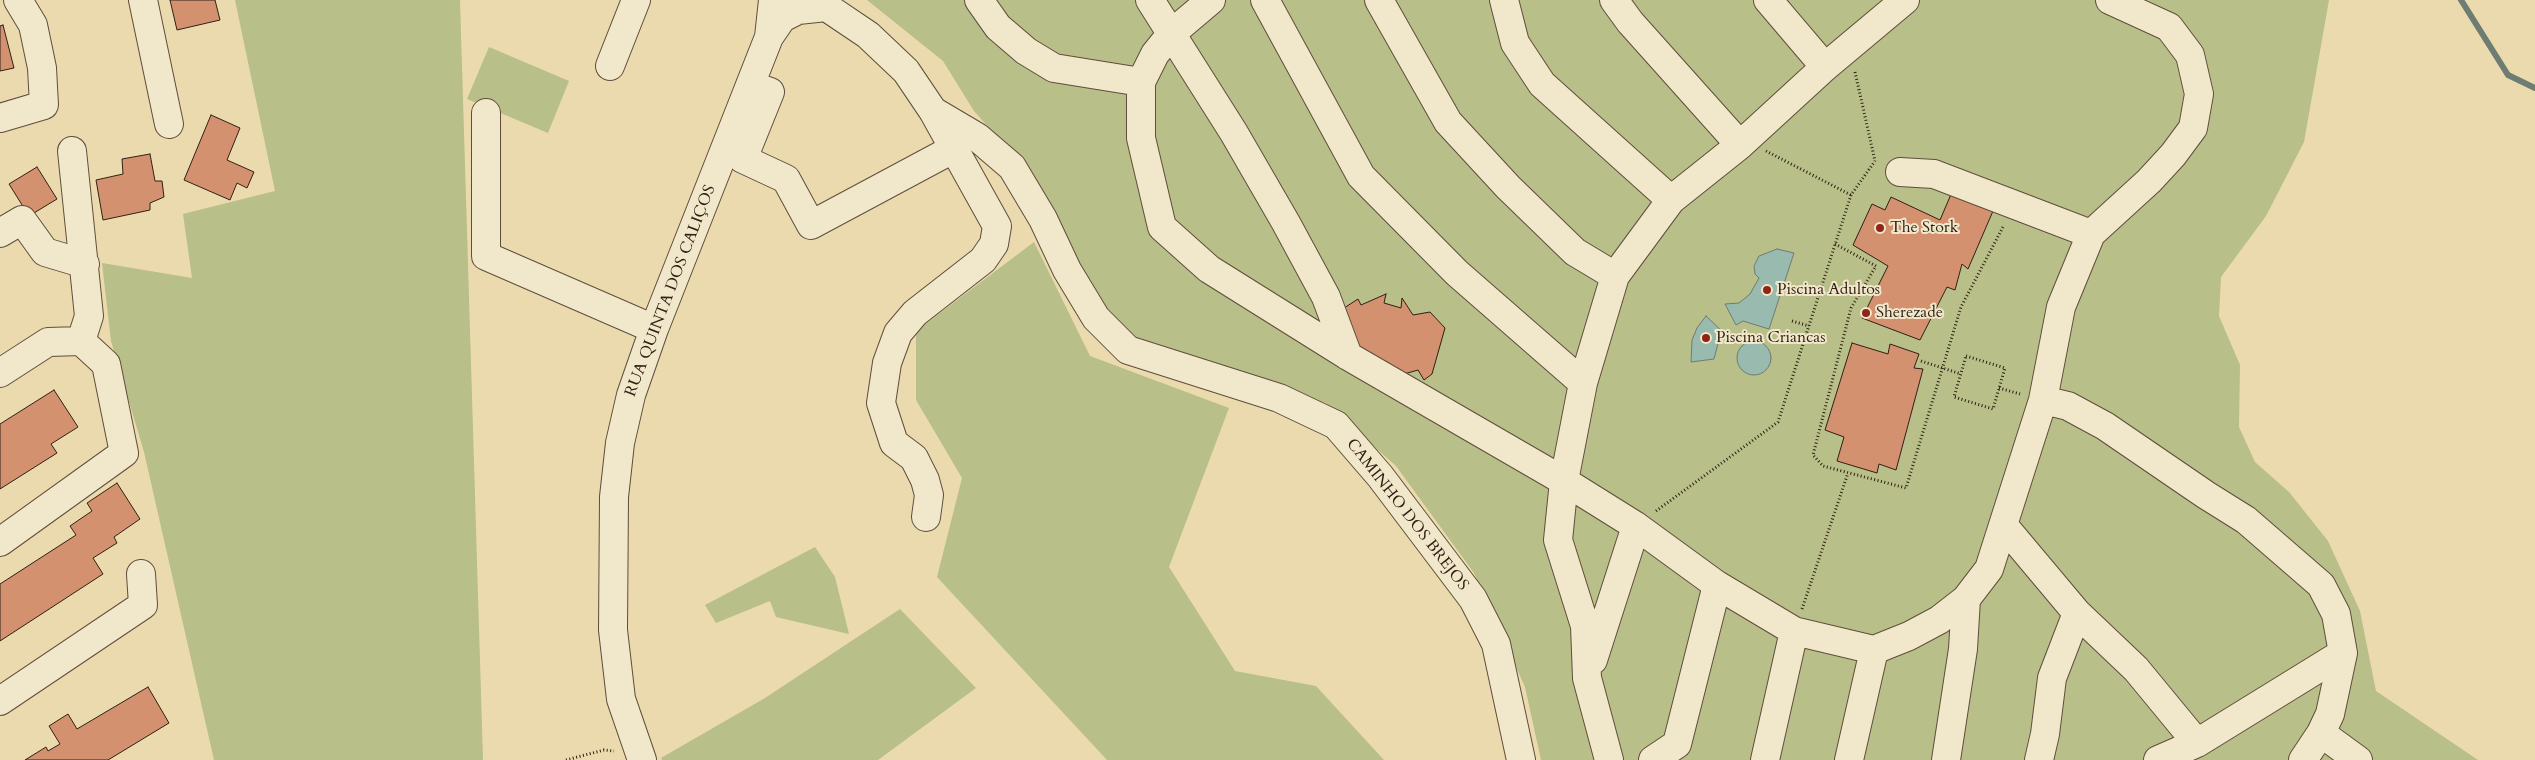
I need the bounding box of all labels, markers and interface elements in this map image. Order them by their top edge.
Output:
street label: RUA QUINTA DOS CALIÇOS [622,182,720,400]
place label: The Stork [1890,218,1958,238]
marker: The Stork [1874,222,1886,234]
place label: Piscina Adultos [1777,280,1880,300]
marker: Piscina Adultos [1761,284,1773,296]
place label: Sherezade [1876,303,1943,323]
marker: Sherezade [1860,307,1872,319]
place label: Piscina Criancas [1716,328,1826,348]
marker: Piscina Criancas [1700,332,1712,344]
street label: CAMINHO DOS BREJOS [1342,435,1472,595]

